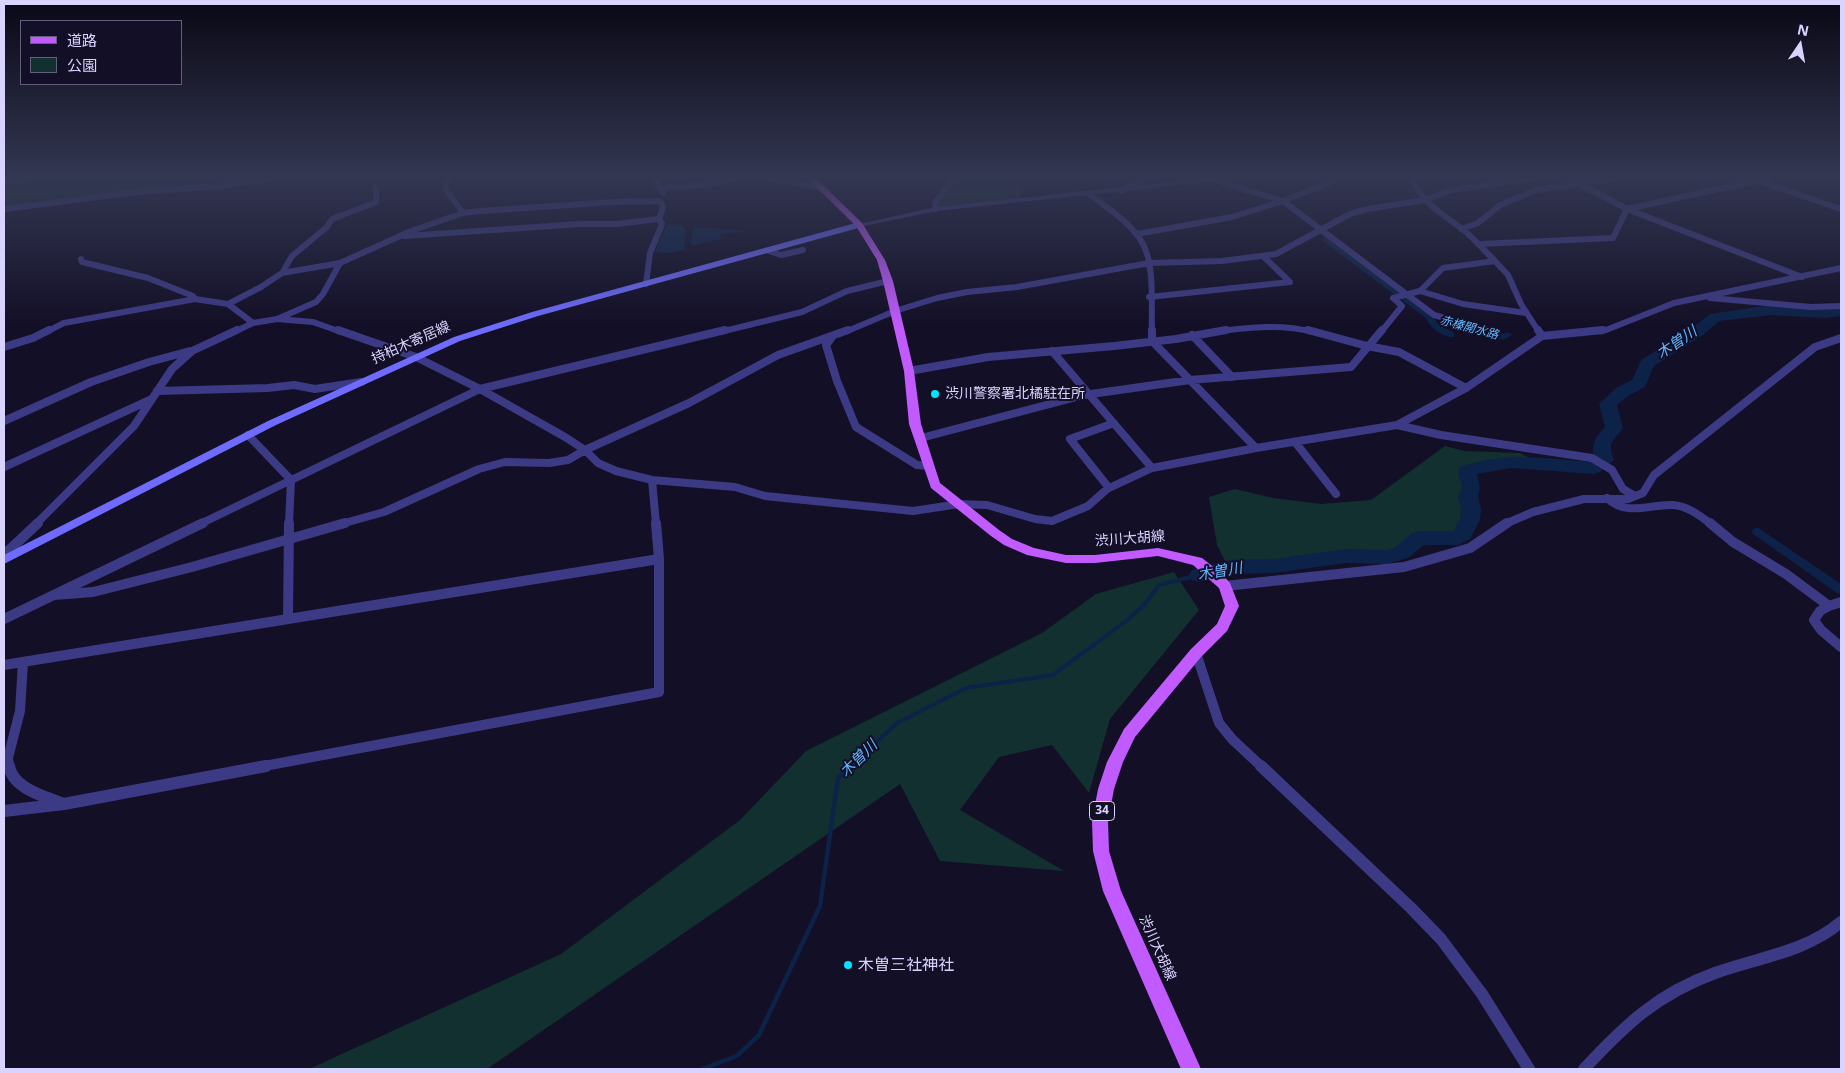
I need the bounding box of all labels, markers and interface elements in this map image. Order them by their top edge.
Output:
text: N [1796,19,1811,40]
legend [20,20,182,85]
north arrow [1775,20,1825,70]
text: 道路 [67,30,97,50]
text: 公園 [67,55,97,75]
water label: 赤榛開水路 [1438,313,1500,343]
street label: 持柏木寄居線 [369,318,453,368]
water label: 木曽川 [1653,323,1701,363]
place label: 渋川警察署北橘駐在所 [945,386,1085,402]
marker: 渋川警察署北橘駐在所 [929,388,941,400]
street label: 渋川大胡線 [1094,528,1166,550]
water label: 木曽川 [1196,559,1244,585]
water label: 木曽川 [837,737,881,781]
road number: 34 [1090,801,1114,820]
street label: 渋川大胡線 [1135,913,1179,983]
place label: 木曽三社神社 [858,955,954,975]
marker: 木曽三社神社 [842,959,854,971]

